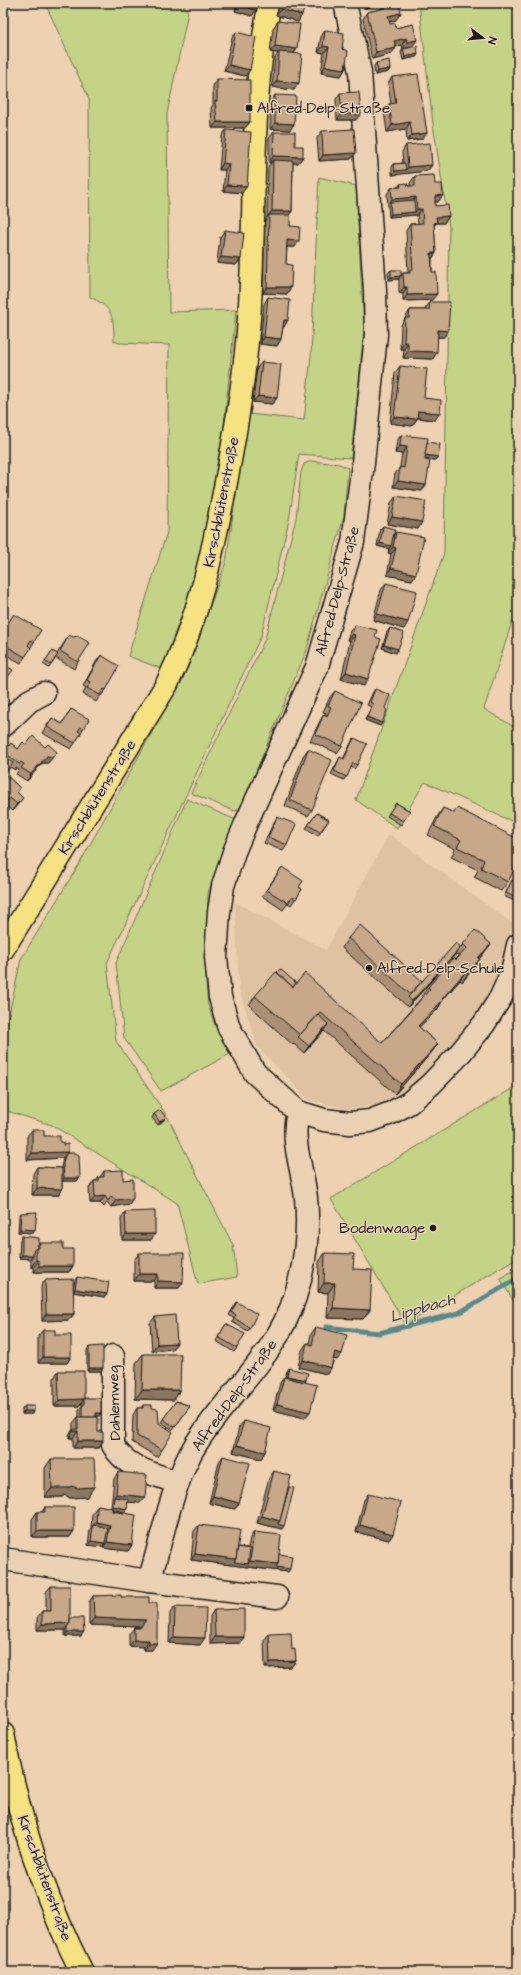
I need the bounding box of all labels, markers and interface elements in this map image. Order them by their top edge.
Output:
north arrow [463,18,503,58]
text: N [484,35,500,46]
place label: Alfred-Delp-Straße [257,98,390,119]
marker: Alfred-Delp-Straße [244,103,254,113]
street label: Kirschblütenstraße [199,435,244,569]
street label: Alfred-Delp-Straße [310,524,365,658]
street label: Kirschblütenstraße [53,736,141,859]
place label: Alfred-Delp-Schule [377,958,504,979]
marker: Alfred-Delp-Schule [364,963,374,973]
place label: Bodenwaage [339,1218,425,1240]
marker: Bodenwaage [428,1223,438,1233]
water label: Lippbach [387,1288,458,1328]
street label: Alfred-Delp-Straße [187,1335,282,1455]
street label: Dahlemweg [103,1365,127,1441]
street label: Kirschblütenstraße [12,1812,77,1944]

